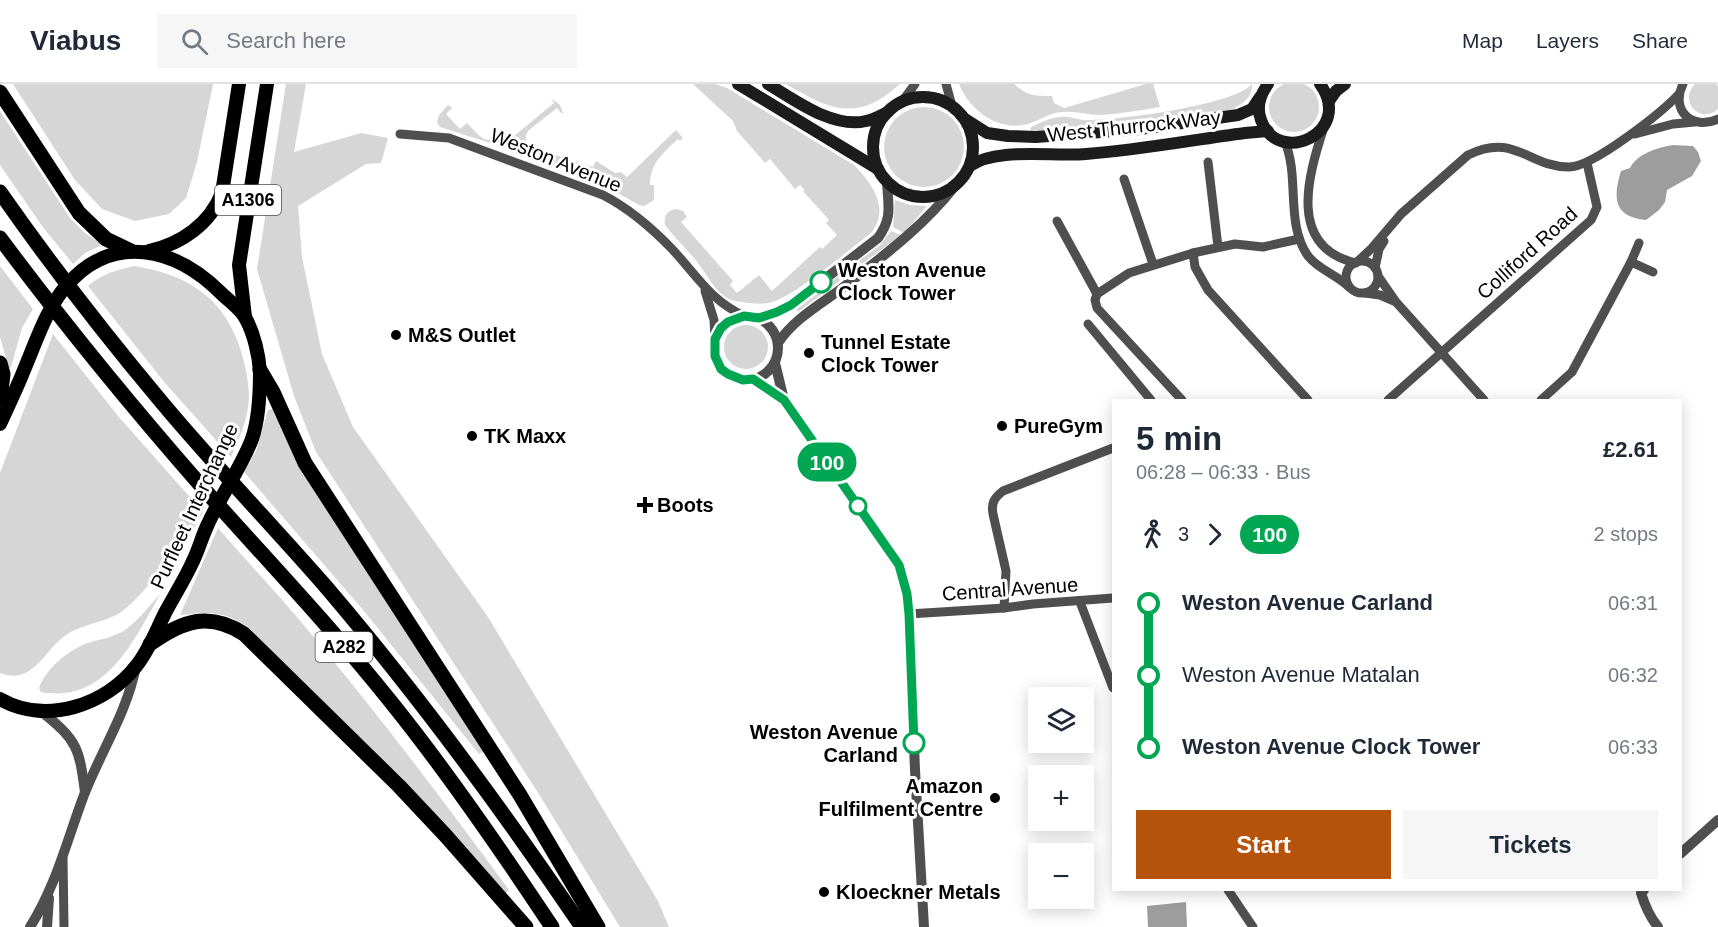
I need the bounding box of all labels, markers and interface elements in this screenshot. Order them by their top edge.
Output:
search box [157,14,577,68]
text: Viabus [30,25,121,56]
icon: search [178,25,211,58]
text: Search here [226,28,346,53]
text: Map [1462,29,1503,52]
text: Layers [1536,29,1599,52]
text: Share [1632,29,1688,52]
street label: West Thurrock Way [1046,106,1222,146]
street label: Weston Avenue [487,124,625,196]
road number: A1306 [215,185,281,215]
street label: Colliford Road [1473,202,1581,304]
place label: Weston Avenue Clock Tower [838,259,986,304]
marker: Weston Avenue Clock Tower [810,271,832,293]
place label: M&S Outlet [408,324,516,346]
marker: M&S Outlet [389,328,403,342]
place label: Tunnel Estate Clock Tower [821,331,951,376]
marker: Tunnel Estate Clock Tower [802,346,816,360]
place label: PureGym [1014,415,1103,437]
marker: PureGym [995,419,1009,433]
street label: Purfleet Interchange [146,420,242,592]
text: 5 min [1136,420,1222,457]
place label: TK Maxx [484,425,566,447]
marker: TK Maxx [465,429,479,443]
text: £2.61 [1603,437,1658,462]
line badge: 100 [792,442,862,482]
text: 100 [809,451,845,474]
text: 06:28 – 06:33 · Bus [1136,461,1311,483]
place label: Boots [657,494,714,516]
unlabelled marker [849,497,867,515]
marker: Boots [638,498,652,512]
icon: walk [1136,518,1169,551]
icon: forward [1198,518,1231,551]
text: 3 [1178,523,1189,545]
text: 100 [1252,523,1287,546]
text: 2 stops [1594,523,1658,545]
street label: Central Avenue [941,573,1079,605]
text: Weston Avenue Carland [1182,590,1433,615]
text: 06:31 [1608,592,1658,614]
road number: A282 [316,632,372,662]
text: Weston Avenue Matalan [1182,662,1420,687]
text: 06:32 [1608,664,1658,686]
map controls [1028,687,1094,909]
button: layers [1028,687,1094,753]
place label: Weston Avenue Carland [750,721,898,766]
marker: Weston Avenue Carland [903,732,925,754]
text: Weston Avenue Clock Tower [1182,734,1480,759]
text: 06:33 [1608,736,1658,758]
button: + [1028,765,1094,831]
place label: Amazon Fulfilment Centre [819,775,983,820]
marker: Amazon Fulfilment Centre [988,791,1002,805]
button: Start [1136,810,1391,879]
button: Tickets [1403,810,1658,879]
button: − [1028,843,1094,909]
place label: Kloeckner Metals [836,881,1001,903]
marker: Kloeckner Metals [817,885,831,899]

